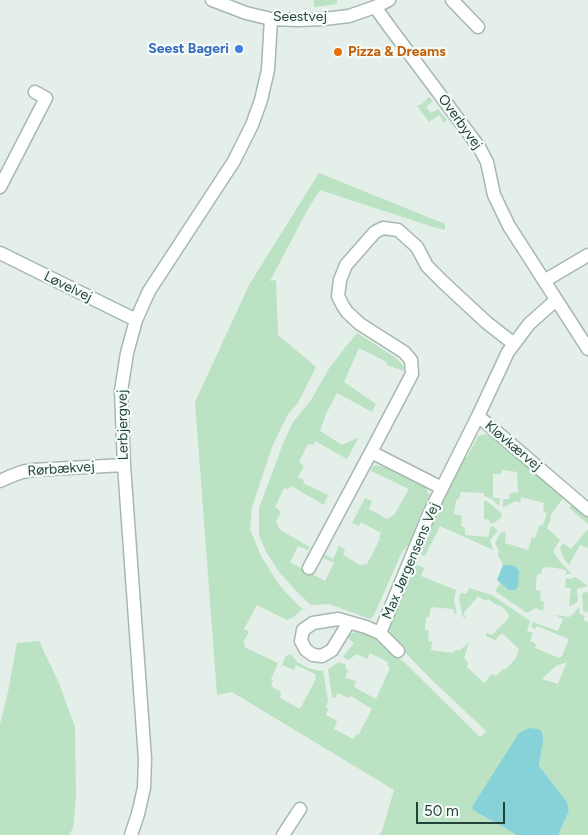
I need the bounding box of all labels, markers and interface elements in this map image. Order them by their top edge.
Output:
street label: Seestvej [273,9,327,25]
place label: Seest Bageri [148,41,229,57]
marker: Seest Bageri [233,43,245,55]
place label: Pizza & Dreams [348,44,446,60]
marker: Pizza & Dreams [332,46,344,58]
street label: Overbyvej [434,91,486,153]
street label: Løvelvej [41,268,95,306]
street label: Lerbjergvej [114,389,132,461]
street label: Kløvkærvej [481,417,545,475]
street label: Rørbækvej [27,458,95,480]
street label: Max Jørgensens Vej [379,500,443,622]
scale bar [418,792,507,824]
text: 50 m [424,802,459,820]

